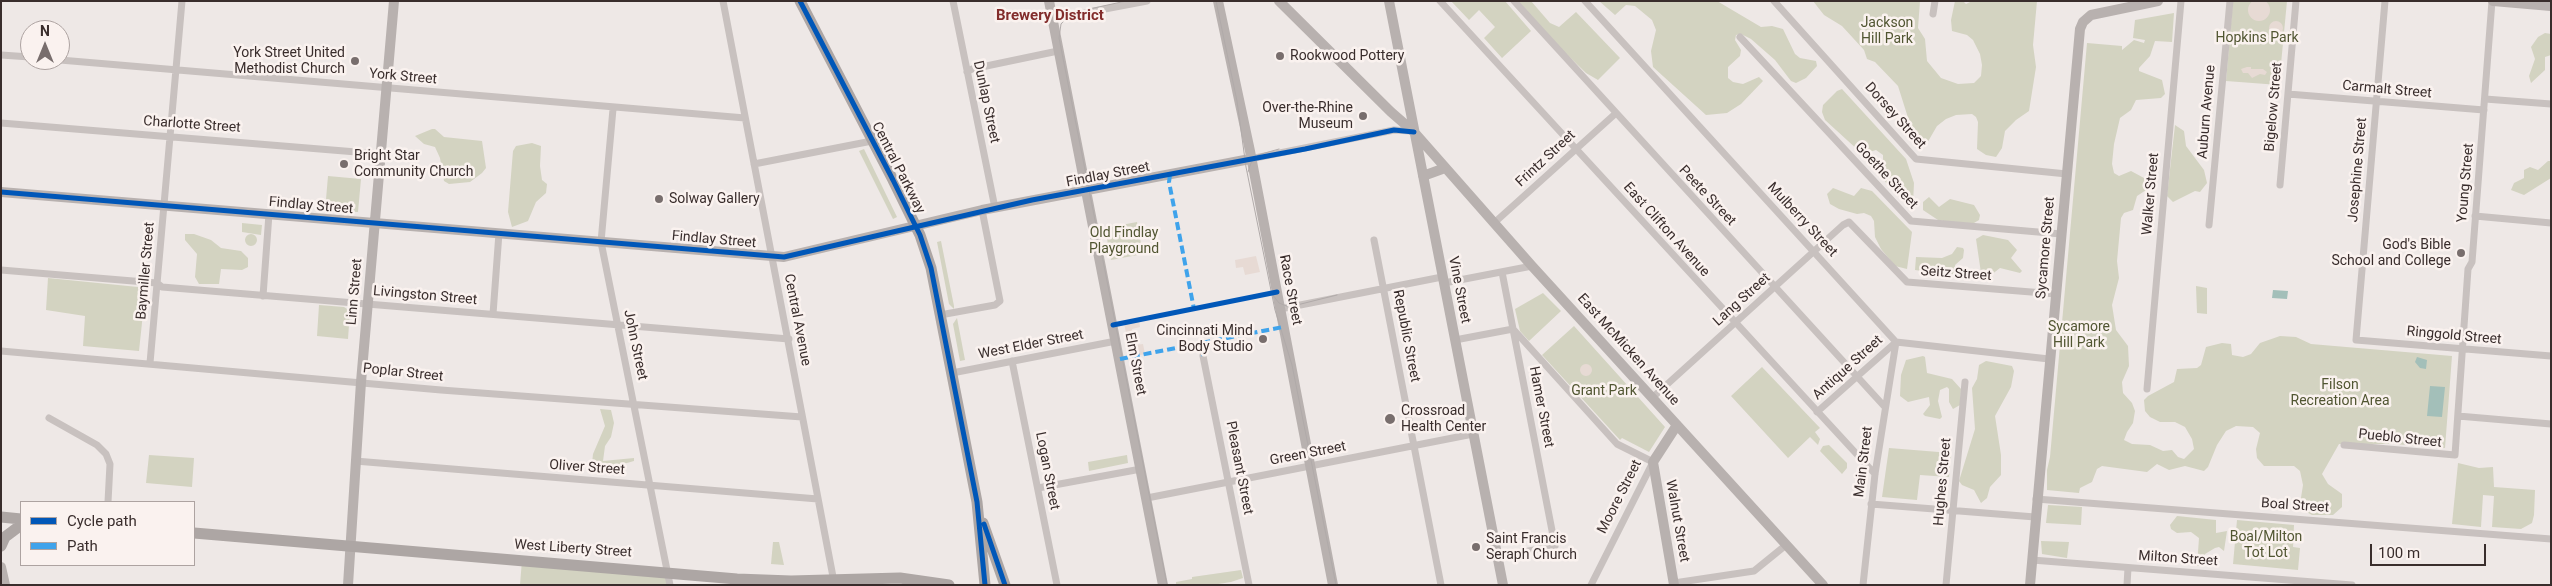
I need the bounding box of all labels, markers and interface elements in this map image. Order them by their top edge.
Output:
district label: Brewery District [996,7,1104,25]
park label: Jackson Hill Park [1861,15,1913,48]
north arrow [20,20,70,70]
text: N [40,23,50,39]
park label: Hopkins Park [2216,30,2298,46]
place label: York Street United Methodist Church [233,45,345,78]
place label: Rookwood Pottery [1290,48,1404,64]
marker: Rookwood Pottery [1274,50,1286,62]
marker: York Street United Methodist Church [349,55,361,67]
street label: Dunlap Street [969,59,1003,145]
street label: Bigelow Street [2262,62,2286,152]
street label: Auburn Avenue [2195,64,2219,160]
street label: York Street [368,66,438,88]
street label: Carmalt Street [2342,78,2432,102]
street label: Dorsey Street [1861,79,1929,153]
place label: Over-the-Rhine Museum [1262,100,1353,132]
marker: Over-the-Rhine Museum [1357,110,1369,122]
street label: Charlotte Street [143,113,241,137]
street label: Josephine Street [2345,117,2371,223]
street label: Central Parkway [868,119,928,217]
street label: Frintz Street [1513,127,1579,191]
street label: Goethe Street [1851,139,1921,213]
street label: Young Street [2454,143,2478,223]
place label: Bright Star Community Church [354,148,473,180]
street label: Walker Street [2139,152,2163,236]
marker: Bright Star Community Church [338,158,350,170]
street label: Findlay Street [1065,159,1151,191]
street label: Peete Street [1675,162,1739,230]
street label: East Clifton Avenue [1619,179,1713,281]
street label: Mulberry Street [1763,179,1841,261]
place label: Solway Gallery [669,191,760,207]
marker: Solway Gallery [653,193,665,205]
street label: Findlay Street [268,194,354,218]
street label: Sycamore Street [2033,196,2059,300]
street label: Baymiller Street [133,221,159,321]
park label: Old Findlay Playground [1089,225,1159,258]
street label: Findlay Street [671,228,757,252]
place label: God's Bible School and College [2331,237,2451,270]
marker: God's Bible School and College [2455,247,2467,259]
street label: Race Street [1275,253,1305,327]
street label: Vine Street [1444,255,1474,325]
street label: Linn Street [344,258,366,326]
street label: Seitz Street [1920,263,1992,285]
street label: Lang Street [1710,270,1774,330]
street label: Central Avenue [780,272,814,368]
street label: Livingston Street [372,283,478,309]
street label: Republic Street [1389,288,1423,384]
street label: East McMicken Avenue [1573,291,1683,409]
street label: John Street [619,308,651,382]
park label: Sycamore Hill Park [2048,319,2110,352]
place label: Cincinnati Mind Body Studio [1156,323,1253,356]
street label: Ringgold Street [2406,323,2502,349]
street label: West Elder Street [977,327,1085,363]
street label: Elm Street [1121,331,1149,397]
street label: Antique Street [1810,332,1886,404]
marker: Cincinnati Mind Body Studio [1257,333,1269,345]
street label: Poplar Street [362,360,444,386]
street label: Hamer Street [1525,365,1557,449]
park label: Filson Recreation Area [2291,377,2389,410]
park label: Grant Park [1571,383,1637,399]
place label: Crossroad Health Center [1401,403,1486,436]
marker: Crossroad Health Center [1383,412,1397,426]
street label: Pleasant Street [1222,420,1256,516]
street label: Main Street [1851,426,1877,498]
street label: Pueblo Street [2358,426,2442,452]
street label: Logan Street [1031,431,1063,511]
street label: Hughes Street [1931,437,1955,527]
street label: Green Street [1269,438,1347,470]
street label: Oliver Street [549,457,625,479]
street label: Moore Street [1594,457,1646,537]
street label: Walnut Street [1661,478,1693,564]
street label: Boal Street [2260,495,2330,517]
legend [20,501,195,566]
text: Cycle path [67,512,137,530]
park label: Boal/Milton Tot Lot [2230,529,2302,562]
place label: Saint Francis Seraph Church [1486,531,1577,564]
scale bar [2372,534,2488,566]
text: Path [67,537,98,555]
street label: West Liberty Street [514,537,632,561]
marker: Saint Francis Seraph Church [1470,541,1482,553]
text: 100 m [2378,544,2420,562]
street label: Milton Street [2138,548,2218,570]

